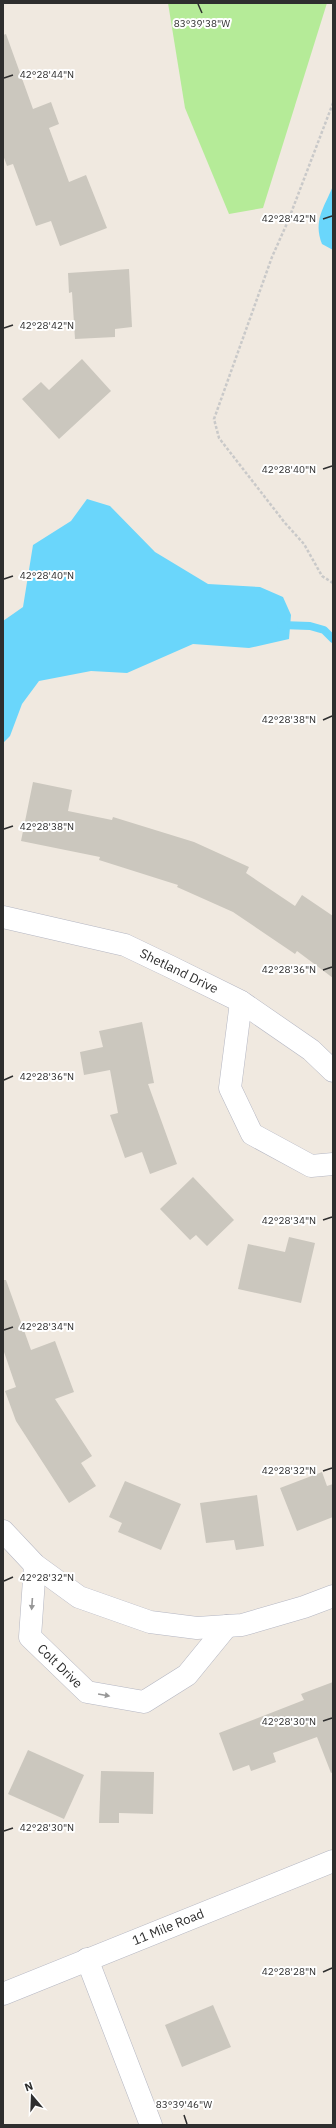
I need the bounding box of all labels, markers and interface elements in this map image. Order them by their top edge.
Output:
text: 83°39'38"W [174,17,230,30]
text: 42°28'44"N [20,68,74,81]
text: 42°28'42"N [262,212,316,225]
text: 42°28'42"N [20,319,74,332]
text: 42°28'40"N [262,463,316,476]
text: 42°28'40"N [20,569,74,582]
text: 42°28'38"N [262,713,316,726]
text: 42°28'38"N [20,820,74,833]
street label: Shetland Drive [137,945,221,997]
text: 42°28'36"N [262,963,316,976]
text: 42°28'36"N [20,1070,74,1083]
text: 42°28'34"N [262,1214,316,1227]
text: 42°28'34"N [20,1320,74,1333]
text: 42°28'32"N [262,1464,316,1477]
text: 42°28'32"N [20,1571,74,1584]
one-way arrow [29,1598,36,1610]
street label: Colt Drive [34,1640,86,1692]
one-way arrow [98,1693,110,1699]
text: 42°28'30"N [262,1715,316,1728]
text: 42°28'30"N [20,1821,74,1834]
street label: 11 Mile Road [130,1905,206,1949]
text: 42°28'28"N [262,1965,316,1978]
north arrow [12,2076,52,2116]
text: N [23,2079,35,2094]
text: 83°39'46"W [156,2098,212,2111]

